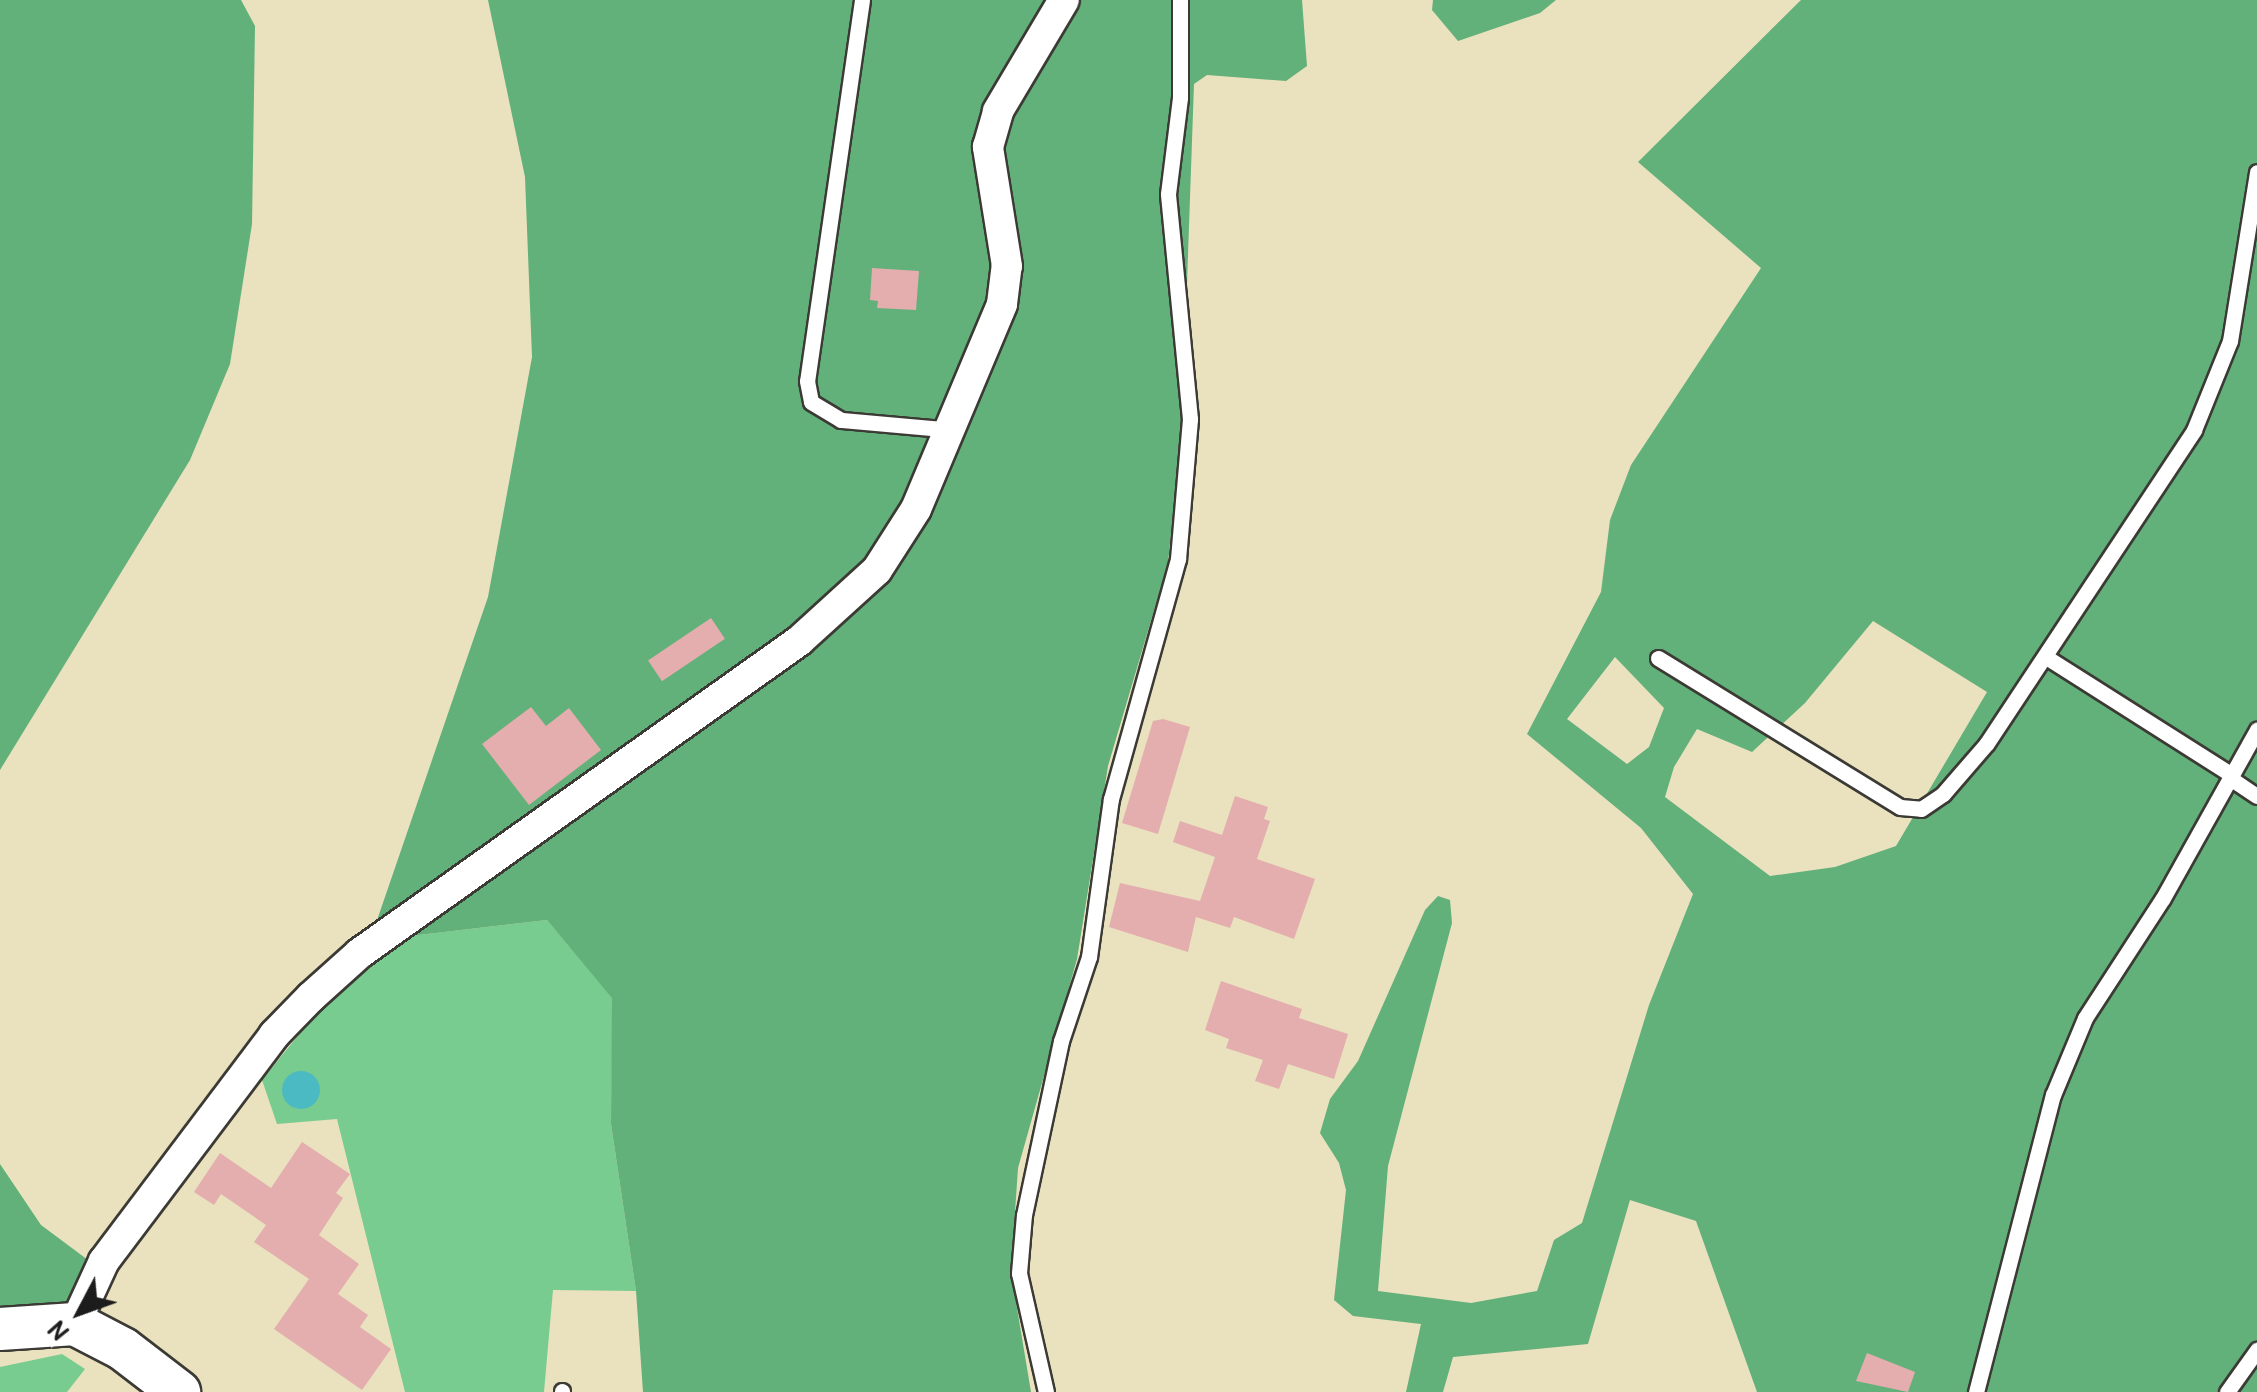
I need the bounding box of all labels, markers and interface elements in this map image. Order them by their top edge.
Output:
north arrow [30,1262,130,1362]
text: N [38,1314,77,1350]

